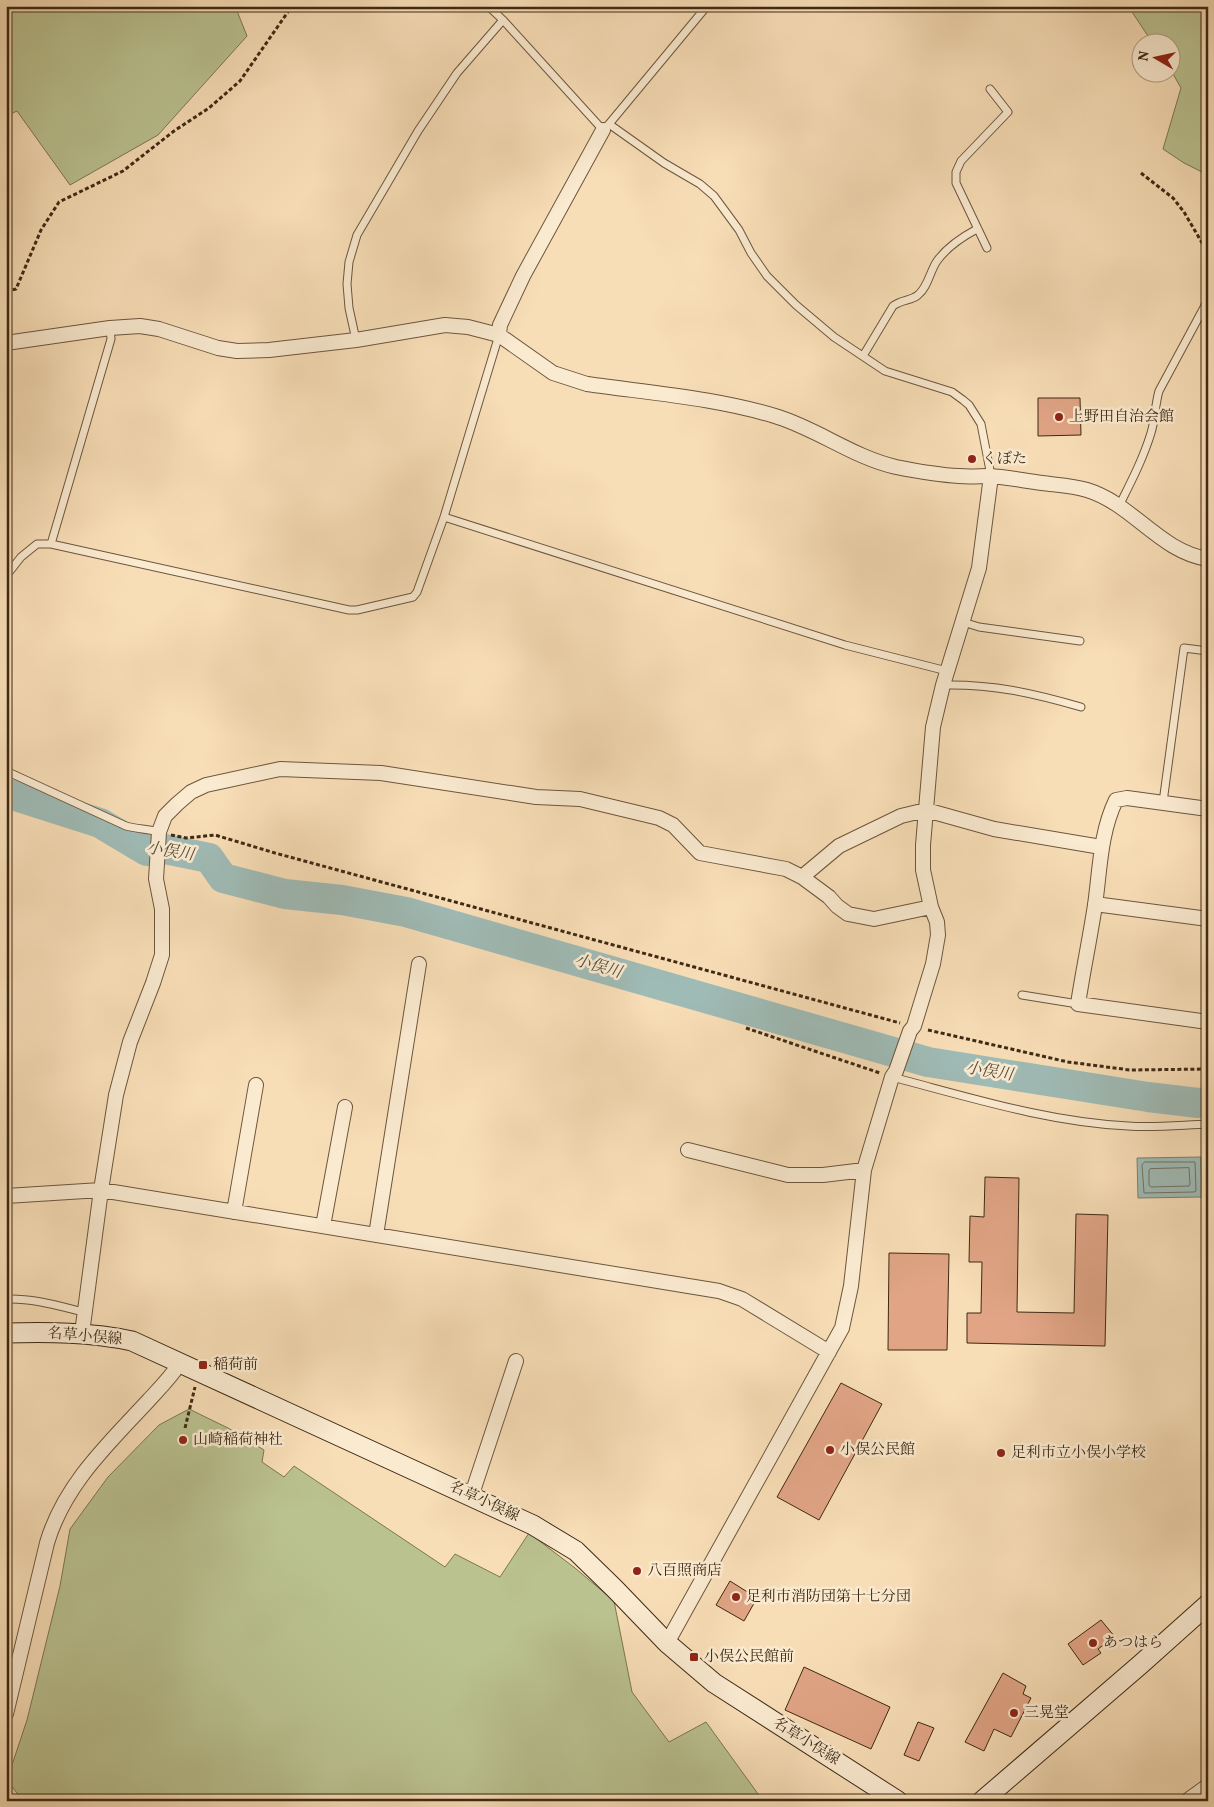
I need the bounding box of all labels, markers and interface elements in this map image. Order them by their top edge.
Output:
north arrow [1132,32,1182,82]
text: N [1134,50,1155,63]
place label: 上野田自治会館 [1069,407,1174,428]
marker: 上野田自治会館 [1053,411,1065,423]
place label: くぼた [982,449,1027,470]
marker: くぼた [966,453,978,465]
water label: 小俣川 [145,837,197,867]
water label: 小俣川 [572,950,626,985]
water label: 小俣川 [964,1057,1016,1087]
street label: 名草小俣線 [47,1323,123,1351]
place label: 稲荷前 [213,1355,258,1376]
marker: 稲荷前 [197,1359,209,1371]
place label: 山崎稲荷神社 [193,1430,283,1451]
marker: 山崎稲荷神社 [177,1434,189,1446]
place label: 小俣公民館 [840,1440,915,1461]
place label: 足利市立小俣小学校 [1011,1443,1146,1464]
marker: 小俣公民館 [824,1444,836,1456]
marker: 足利市立小俣小学校 [995,1447,1007,1459]
street label: 名草小俣線 [446,1477,522,1527]
place label: 八百照商店 [647,1561,722,1582]
marker: 八百照商店 [631,1565,643,1577]
place label: 足利市消防団第十七分団 [746,1587,911,1608]
marker: 足利市消防団第十七分団 [730,1591,742,1603]
place label: あつはら [1103,1633,1163,1654]
marker: あつはら [1087,1637,1099,1649]
place label: 小俣公民館前 [704,1647,794,1668]
marker: 小俣公民館前 [688,1651,700,1663]
place label: 三晃堂 [1024,1703,1069,1724]
marker: 三晃堂 [1008,1707,1020,1719]
street label: 名草小俣線 [769,1713,843,1771]

